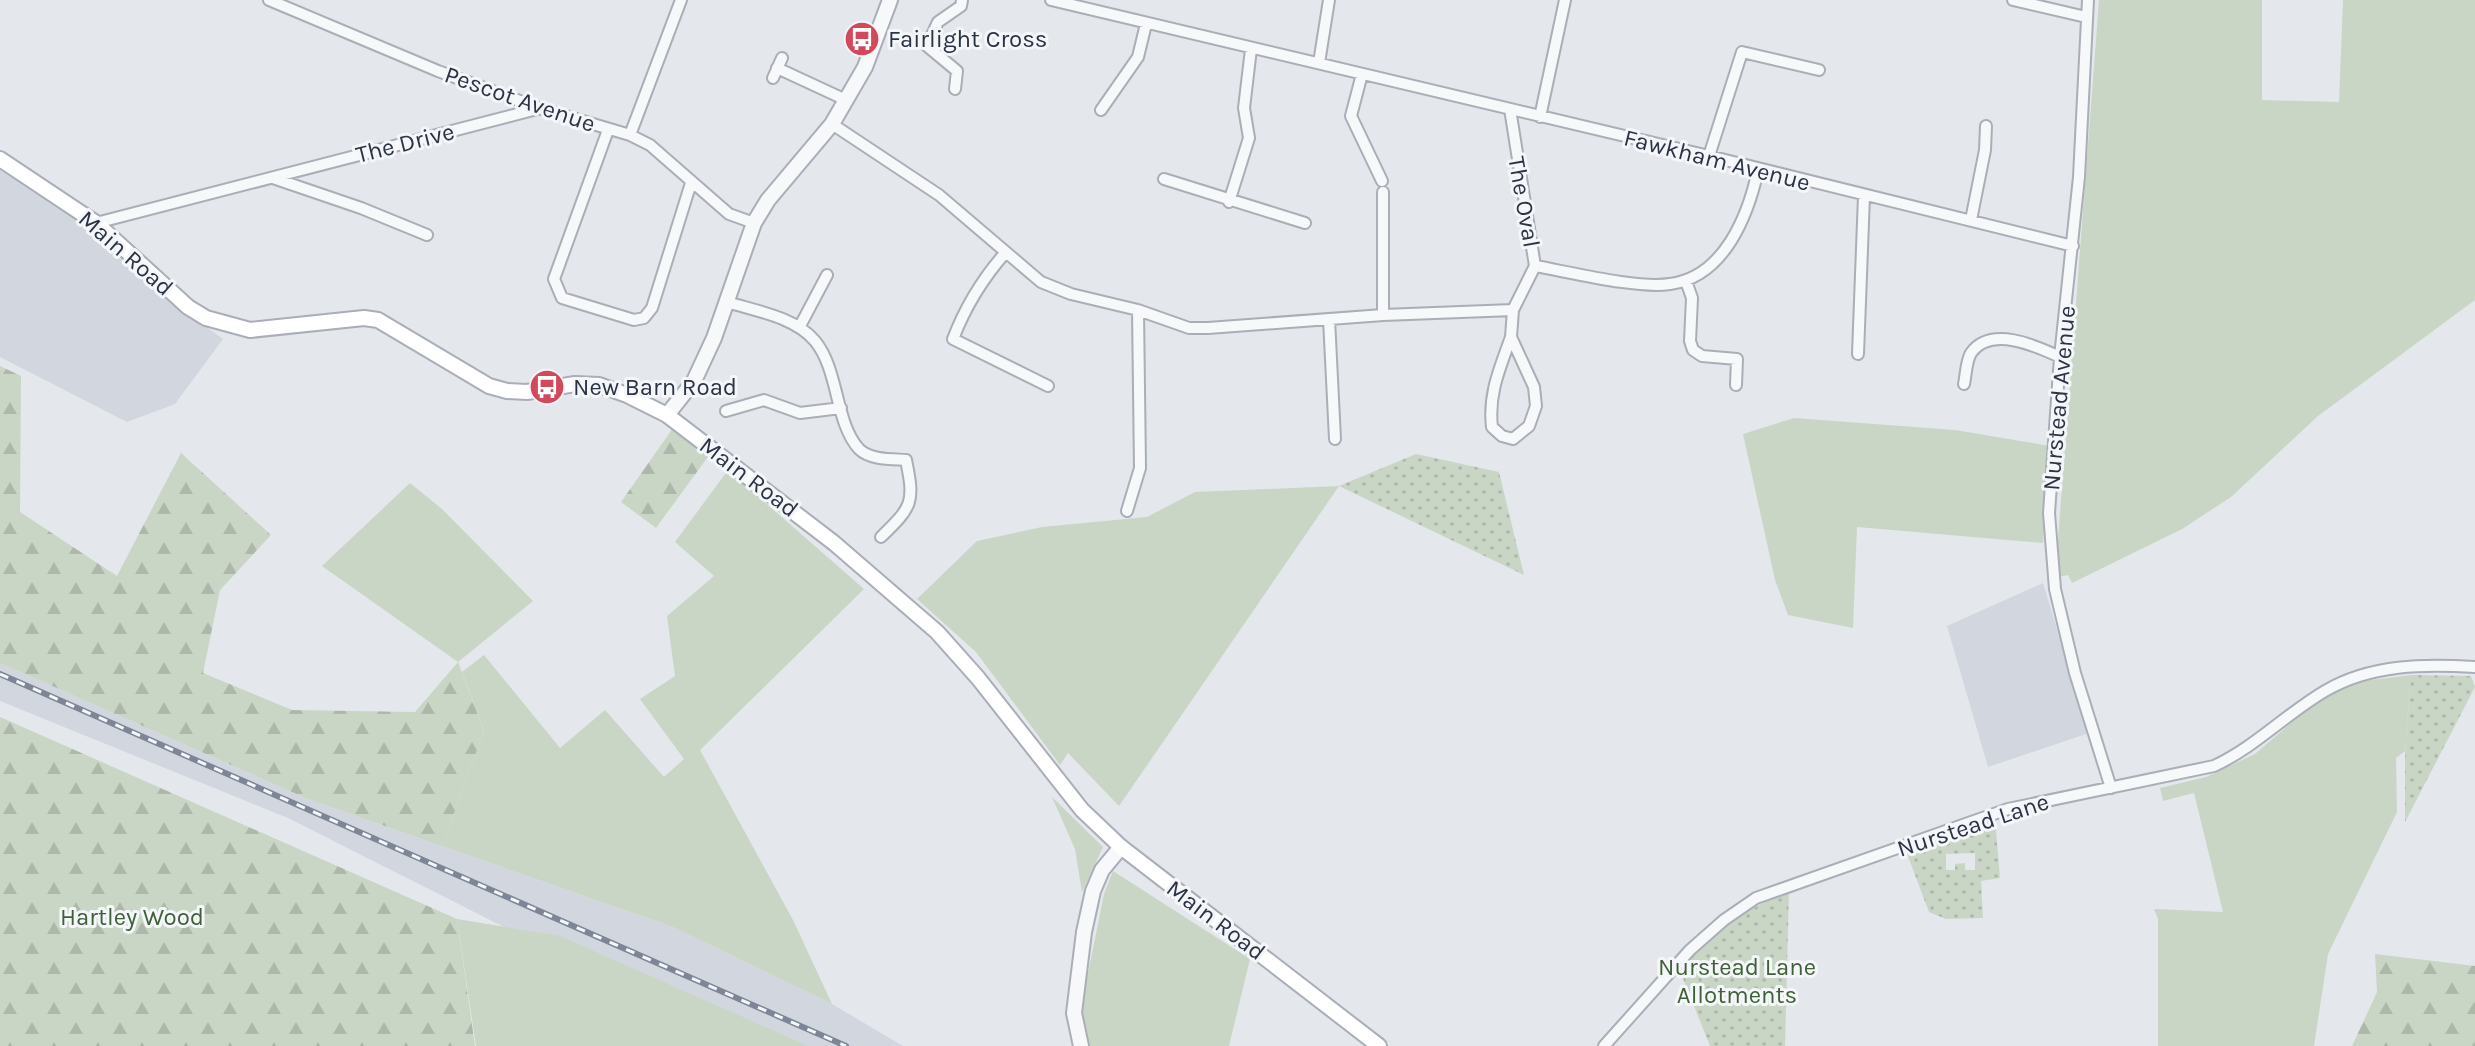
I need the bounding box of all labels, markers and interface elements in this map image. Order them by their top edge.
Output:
bus stop icon: Fairlight Cross [843,20,881,58]
place label: Fairlight Cross [888,25,1047,53]
street label: Pescot Avenue [441,60,599,138]
street label: The Drive [353,117,457,169]
street label: Fawkham Avenue [1621,123,1813,197]
street label: The Oval [1502,154,1546,250]
street label: Main Road [73,204,179,302]
street label: Nurstead Avenue [2037,304,2081,492]
bus stop icon: New Barn Road [528,368,566,406]
place label: New Barn Road [573,373,737,401]
street label: Main Road [694,431,804,523]
street label: Nurstead Lane [1894,787,2052,863]
street label: Main Road [1161,874,1271,966]
park label: Hartley Wood [60,903,204,931]
park label: Nurstead Lane Allotments [1658,953,1816,1009]

